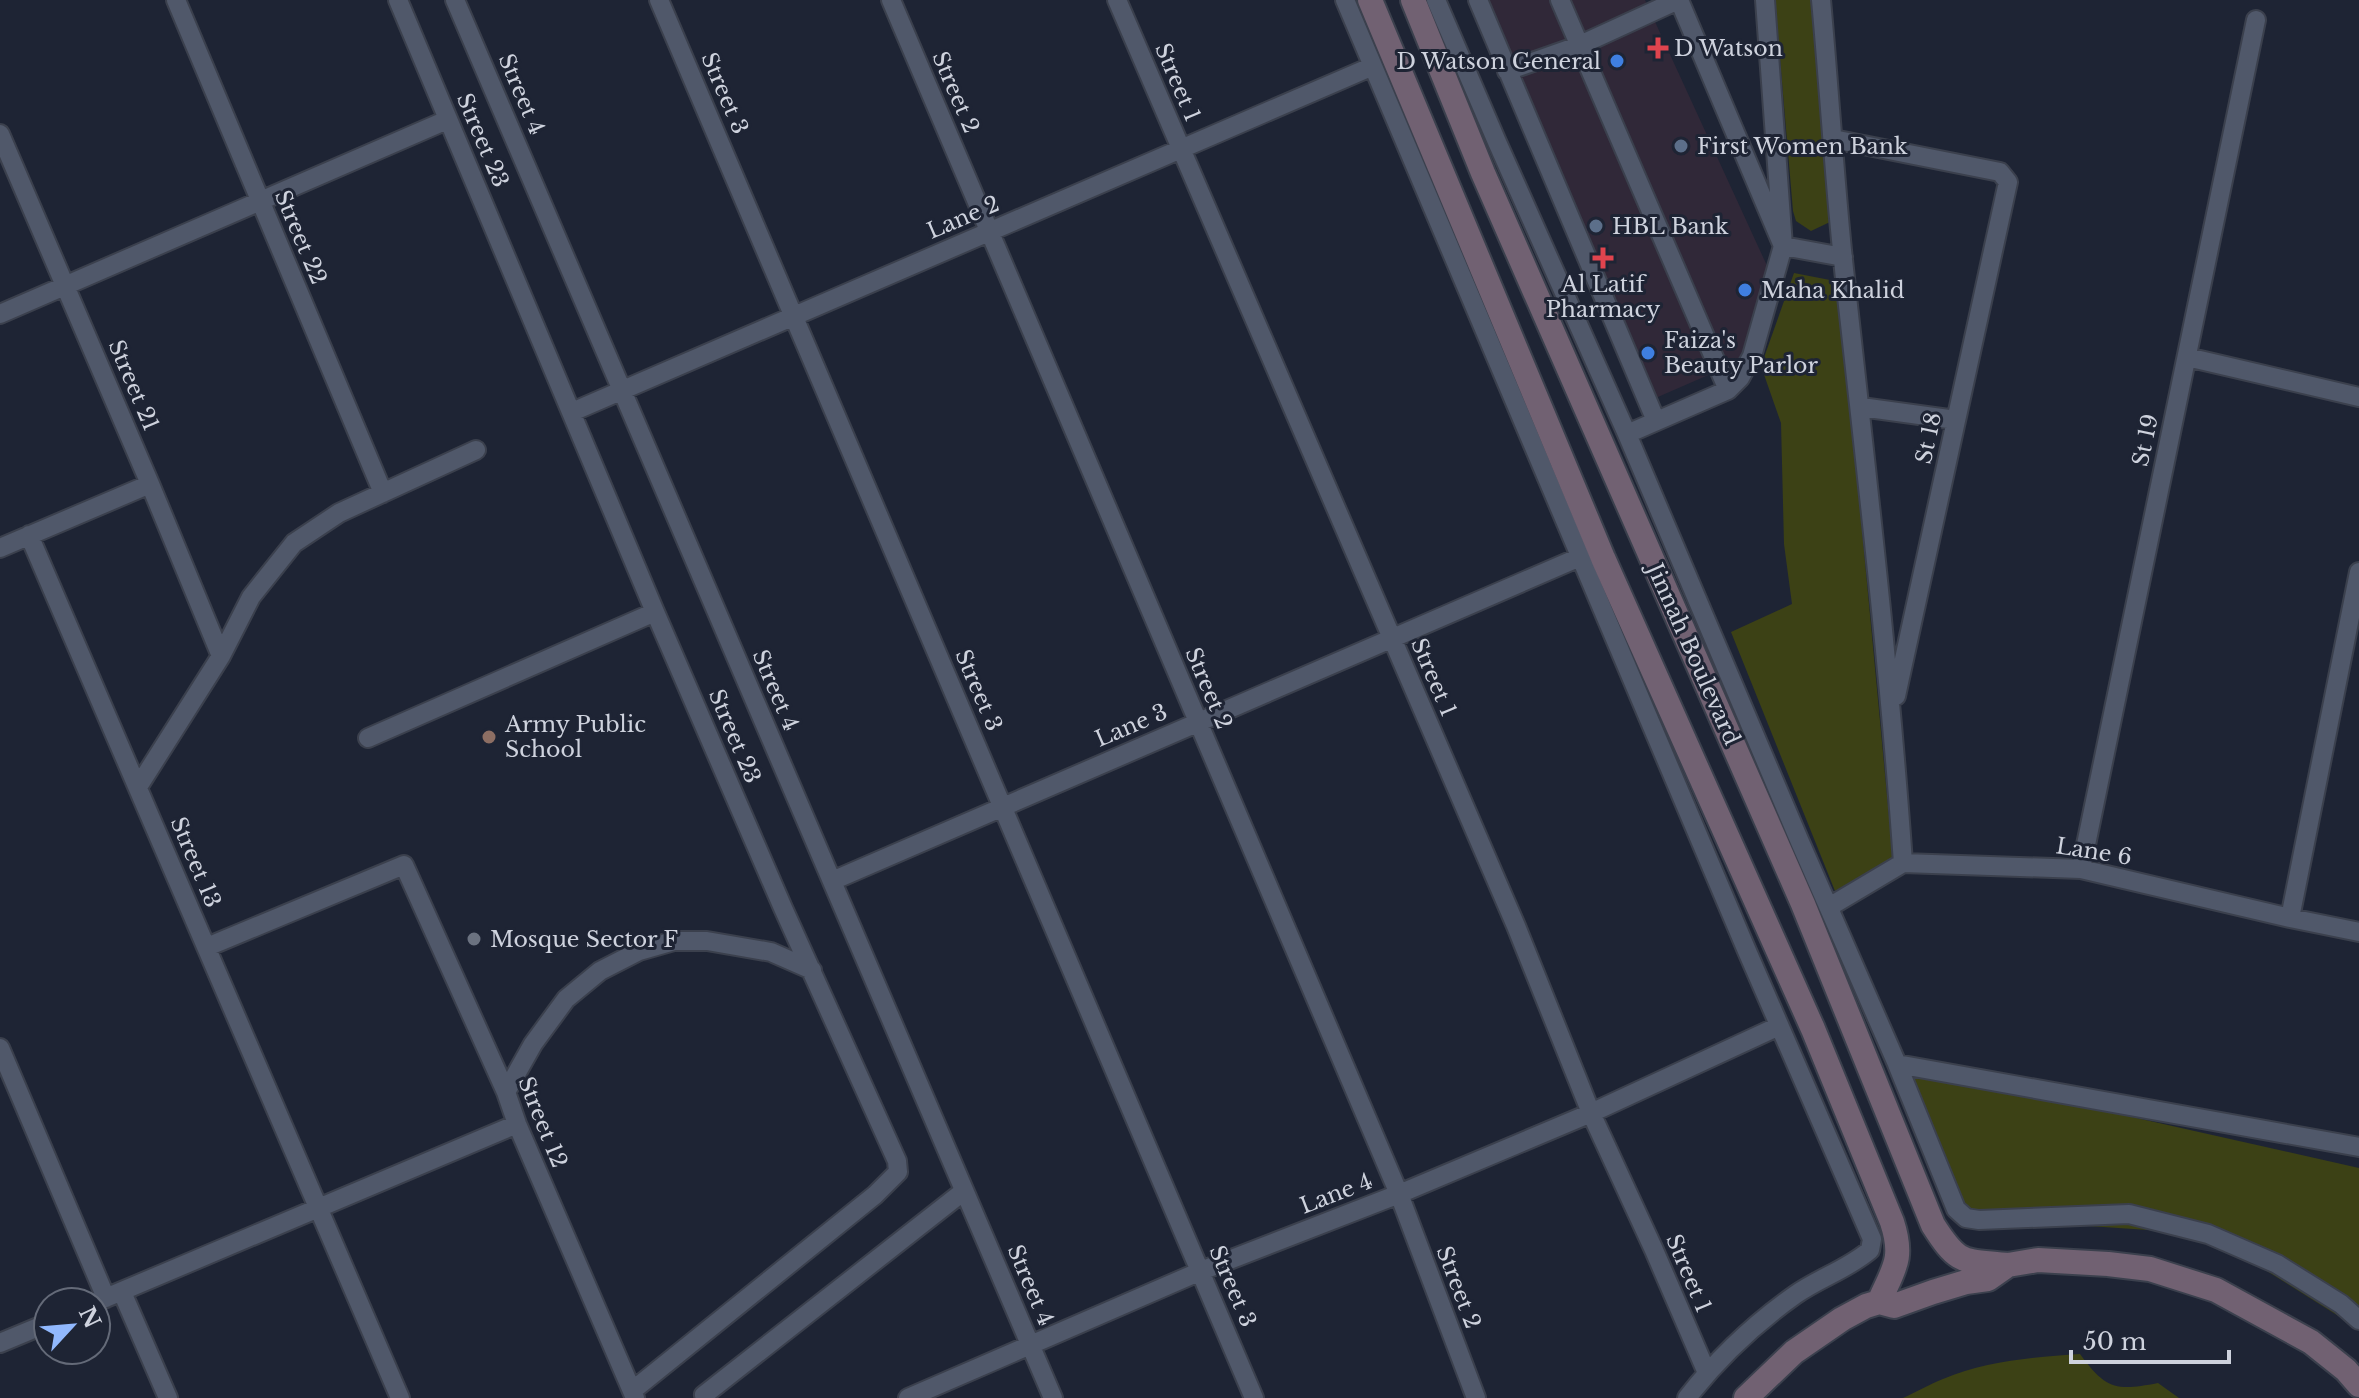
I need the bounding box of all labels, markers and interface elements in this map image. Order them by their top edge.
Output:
place label: D Watson [1674,35,1783,62]
street label: Street 1 [1149,39,1206,125]
marker: D Watson [1649,39,1667,57]
street label: Street 2 [926,47,985,137]
street label: Street 3 [695,48,754,138]
place label: D Watson General [1396,48,1601,75]
street label: Street 4 [492,50,551,139]
marker: D Watson General [1608,52,1626,70]
street label: Street 23 [451,89,514,191]
place label: First Women Bank [1697,133,1908,160]
marker: First Women Bank [1672,137,1690,155]
street label: Street 22 [269,186,332,288]
street label: Lane 2 [923,190,1003,245]
place label: HBL Bank [1612,213,1729,240]
marker: HBL Bank [1587,217,1605,235]
marker: Al Latif Pharmacy [1594,249,1612,267]
place label: Al Latif Pharmacy [1546,271,1660,323]
place label: Maha Khalid [1761,277,1905,304]
marker: Maha Khalid [1736,281,1754,299]
place label: Faiza's Beauty Parlor [1664,327,1819,379]
street label: Street 21 [102,336,165,435]
marker: Faiza's Beauty Parlor [1639,344,1657,362]
street label: St 18 [1910,410,1947,466]
street label: St 19 [2127,412,2164,469]
street label: Jinnah Boulevard [1640,557,1746,749]
street label: Street 1 [1405,634,1462,720]
street label: Street 2 [1179,643,1238,733]
street label: Street 3 [949,645,1008,735]
street label: Street 4 [746,646,805,735]
street label: Street 23 [703,685,766,787]
street label: Lane 3 [1091,698,1171,753]
place label: Army Public School [504,711,646,763]
marker: Army Public School [480,728,498,746]
street label: Street 13 [164,813,227,912]
street label: Lane 6 [2054,832,2134,871]
place label: Mosque Sector F [490,926,678,953]
marker: Mosque Sector F [465,930,483,948]
street label: Street 12 [512,1073,573,1172]
street label: Lane 4 [1296,1167,1376,1220]
street label: Street 1 [1660,1230,1717,1316]
street label: Street 4 [1001,1241,1060,1330]
street label: Street 3 [1203,1241,1262,1331]
street label: Street 2 [1431,1242,1487,1332]
north arrow [32,1286,112,1366]
text: N [73,1302,106,1333]
scale bar [2071,1314,2229,1364]
text: 50 m [2083,1327,2147,1356]

